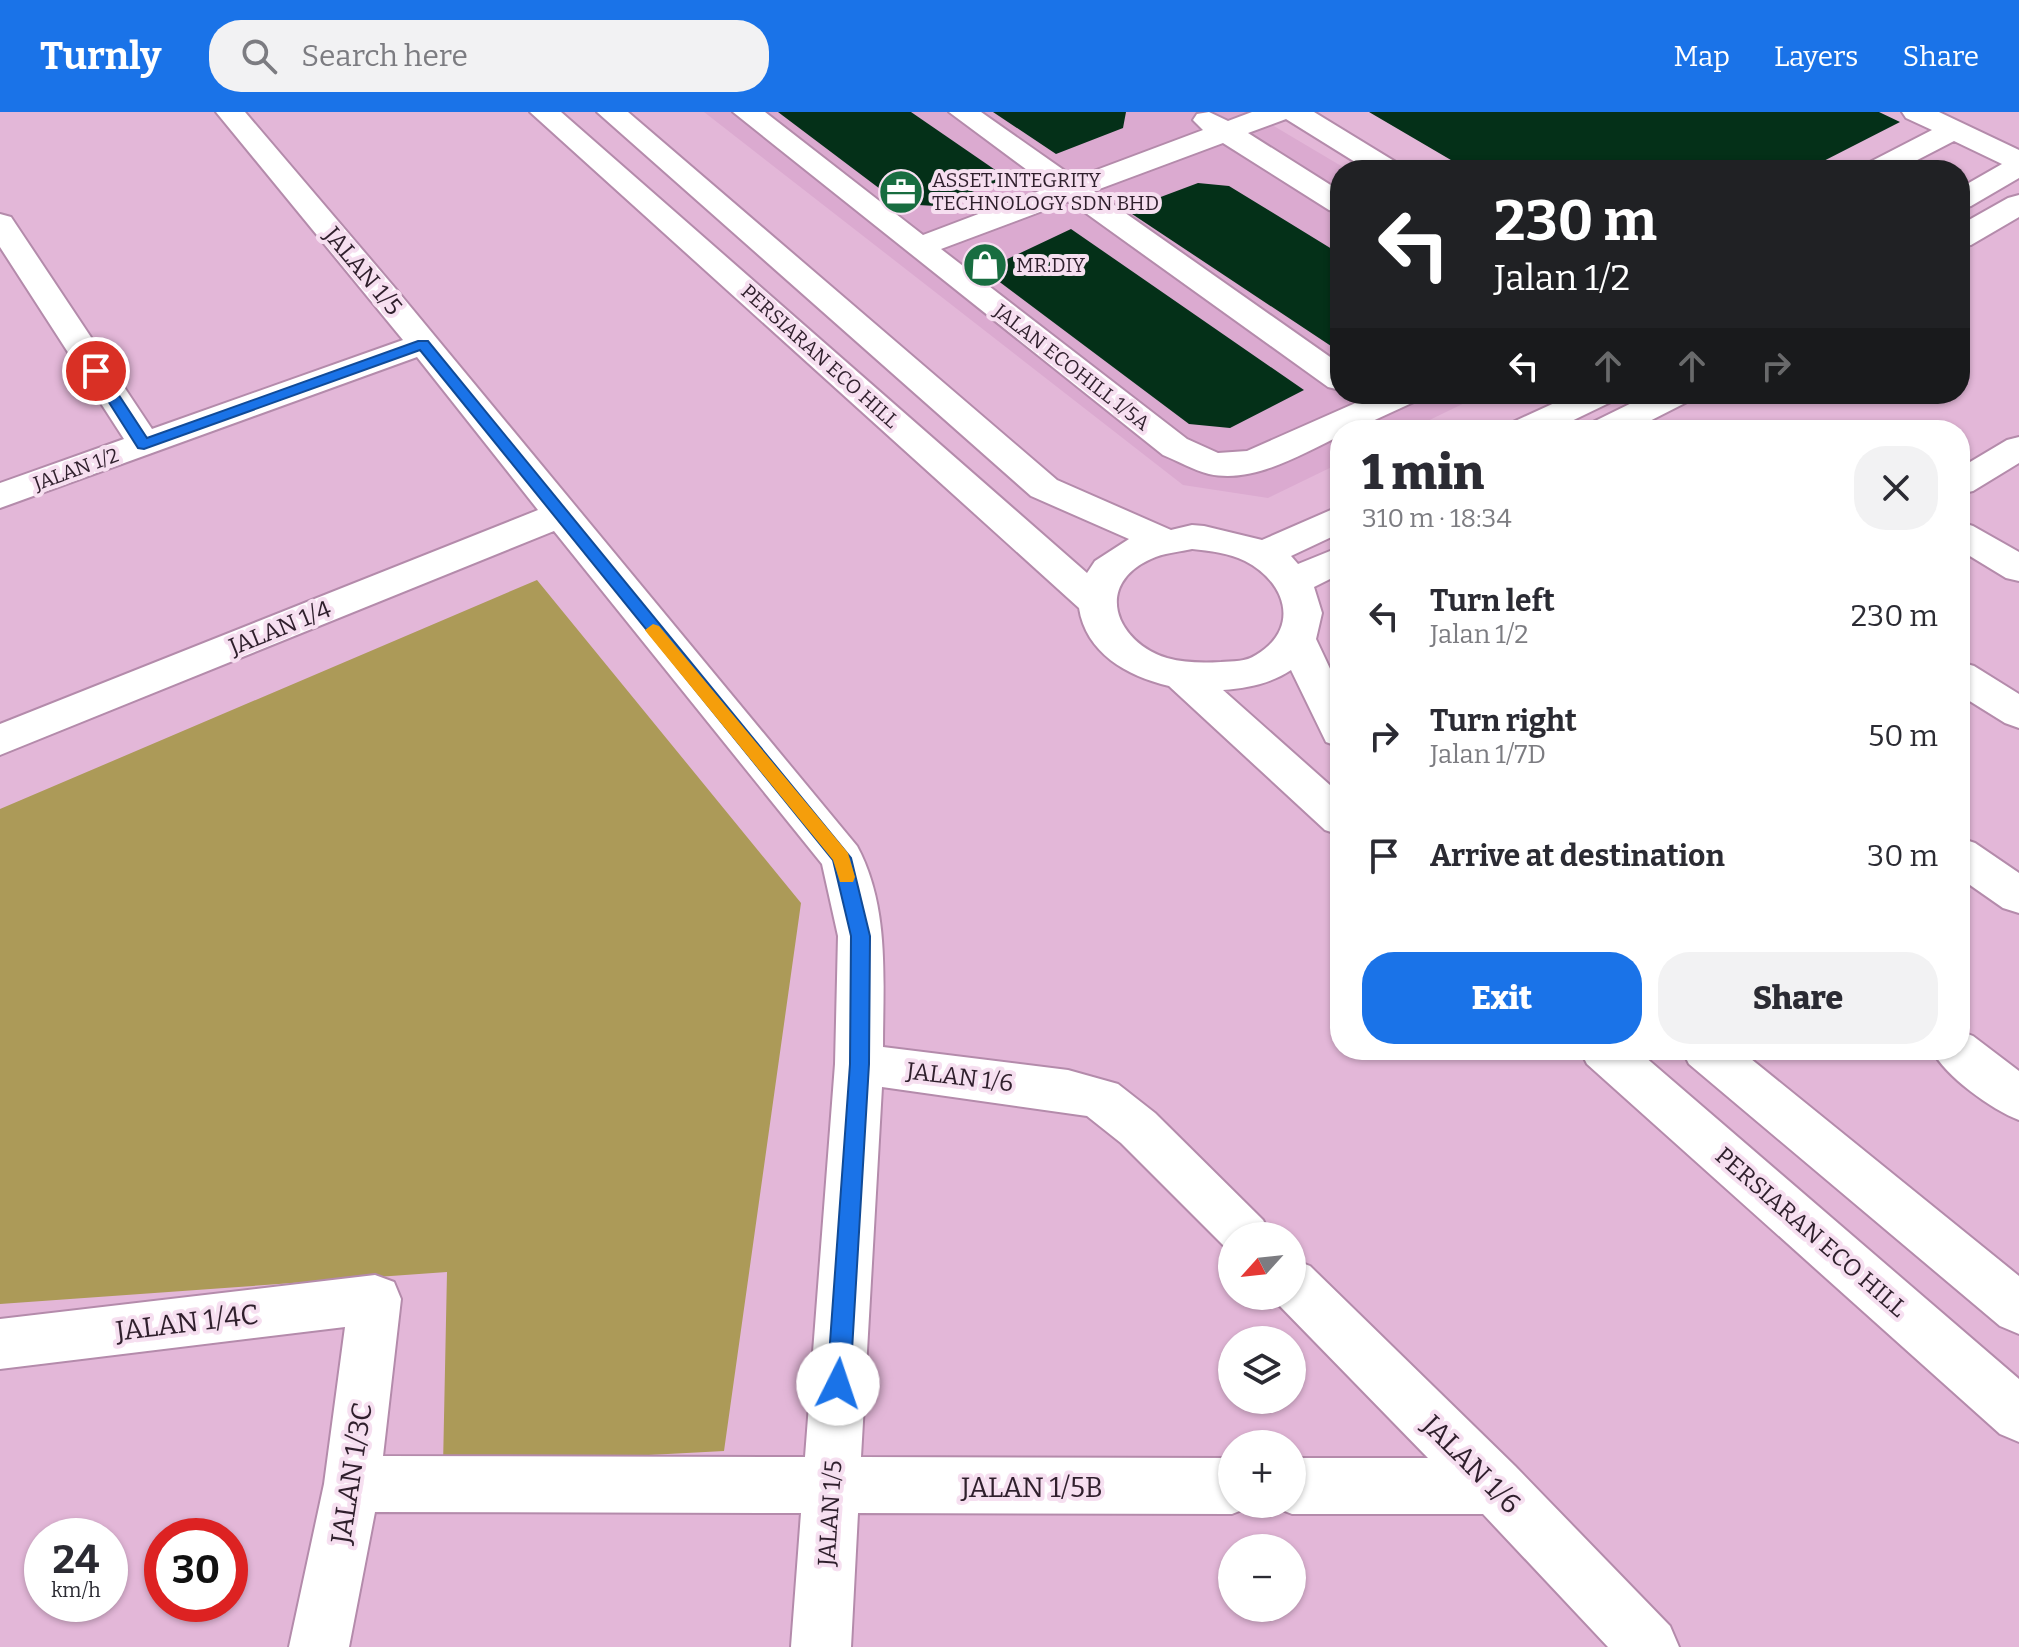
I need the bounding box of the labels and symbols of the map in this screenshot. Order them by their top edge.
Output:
office icon: ASSET INTEGRITY TECHNOLOGY SDN BHD [877,168,925,216]
place label: ASSET INTEGRITY TECHNOLOGY SDN BHD [932,168,1159,215]
street label: JALAN 1/5 [318,221,408,321]
shop icon: MR.DIY [961,241,1009,289]
place label: MR.DIY [1016,253,1085,277]
street label: PERSIARAN ECO HILL [736,279,904,433]
street label: JALAN ECOHILL 1/5A [989,298,1155,436]
pin [62,337,130,405]
street label: JALAN 1/2 [29,443,122,496]
street label: JALAN 1/4 [224,595,335,661]
street label: JALAN 1/6 [904,1056,1015,1097]
street label: PERSIARAN ECO HILL [1710,1141,1912,1323]
north arrow [1218,1222,1306,1310]
street label: JALAN 1/4C [113,1297,260,1348]
position arrow [796,1342,880,1426]
street label: JALAN 1/3C [324,1400,379,1547]
street label: JALAN 1/6 [1415,1408,1528,1520]
street label: JALAN 1/5 [812,1459,848,1568]
street label: JALAN 1/5B [960,1471,1103,1504]
speed limit sign: 30 [144,1518,248,1622]

